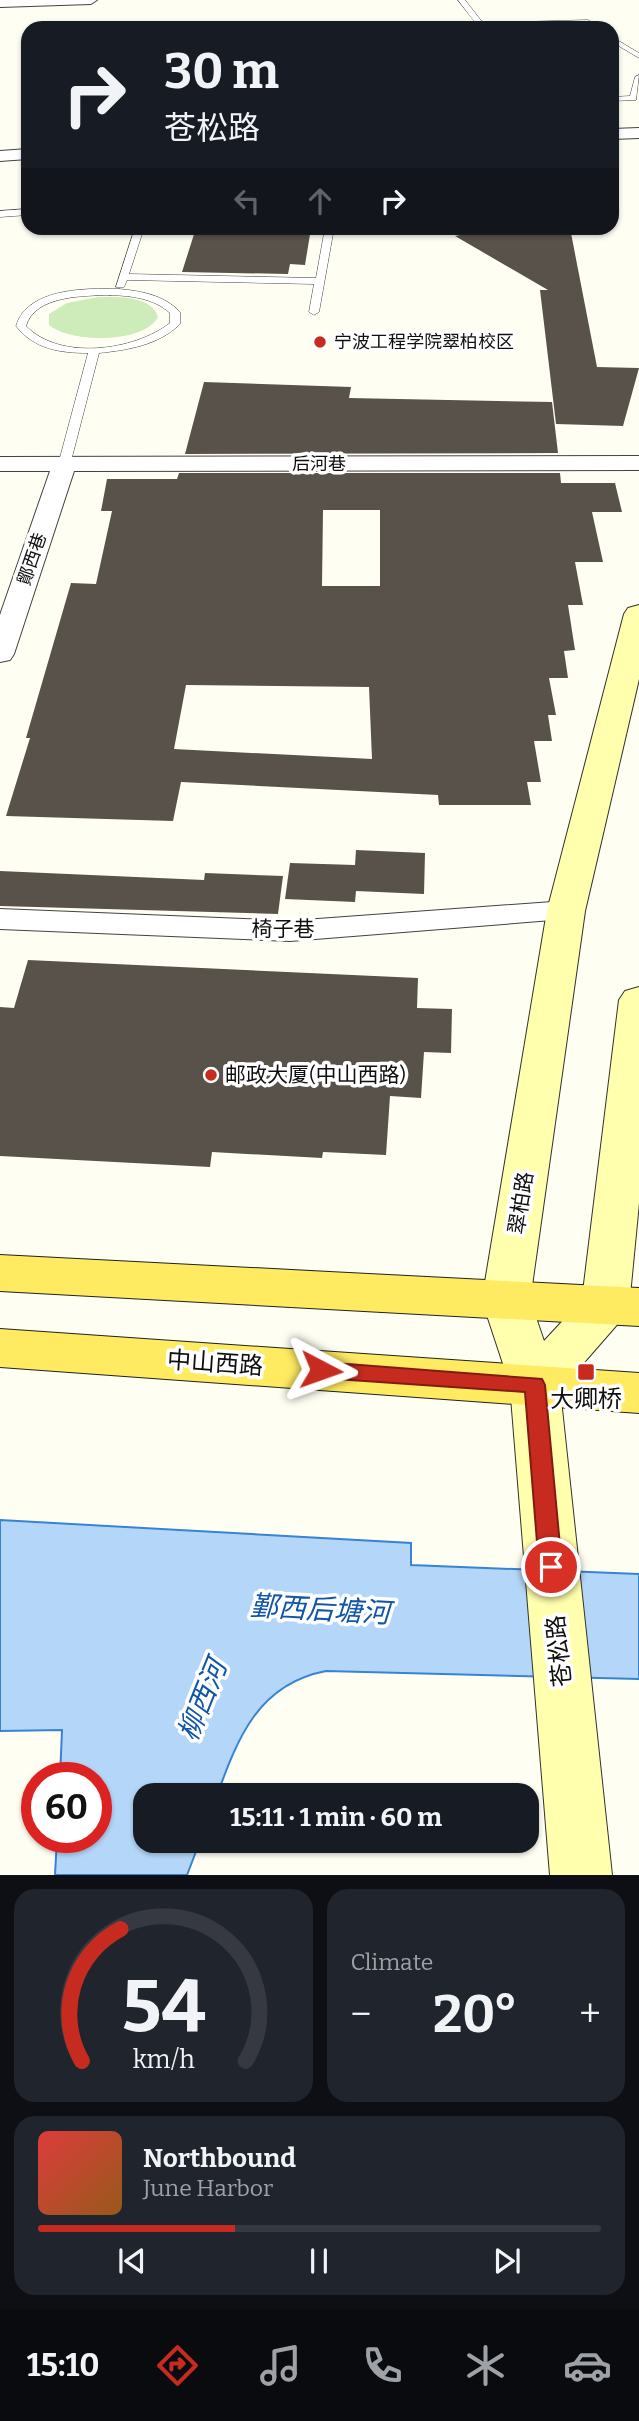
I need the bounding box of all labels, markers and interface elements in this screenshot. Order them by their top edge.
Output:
text: 30 m [164,42,279,101]
icon: right [49,49,140,140]
text: 苍松路 [164,109,260,147]
icon: left [228,182,266,220]
icon: ahead [301,182,339,220]
icon: right [374,182,412,220]
place label: 宁波工程学院翠柏校区 [334,331,514,353]
marker: 宁波工程学院翠柏校区 [312,334,328,350]
street label: 后河巷 [292,453,346,475]
street label: 鄮西巷 [13,530,51,588]
street label: 椅子巷 [252,916,315,942]
place label: 邮政大厦(中山西路) [225,1062,406,1088]
marker: 邮政大厦(中山西路) [203,1067,219,1083]
street label: 翠柏路 [503,1170,539,1236]
position arrow [284,1333,358,1407]
street label: 中山西路 [166,1346,264,1380]
marker: 大卿桥 [576,1362,596,1382]
place label: 大卿桥 [550,1385,622,1413]
pin [521,1537,581,1597]
icon: arrive [532,1548,570,1586]
water label: 鄞西后塘河 [249,1589,396,1630]
street label: 苍松路 [541,1614,577,1688]
water label: 柳西河 [171,1650,235,1745]
speed limit sign: 60 [21,1762,112,1853]
text: 15:11 · 1 min · 60 m [230,1802,442,1833]
text: Climate [351,1948,433,1976]
text: 54 [121,1964,205,2051]
text: 20° [433,1983,518,2046]
text: − [351,1991,371,2037]
text: + [579,1991,601,2037]
text: km/h [132,2045,195,2075]
text: Northbound [143,2143,296,2174]
text: June Harbor [143,2174,273,2202]
icon: previous [113,2242,151,2280]
icon: pause [300,2242,338,2280]
icon: next [488,2242,526,2280]
icon: directions [153,2341,202,2390]
icon: music [256,2341,305,2390]
icon: phone [358,2341,407,2390]
icon: climate [461,2341,510,2390]
icon: car [563,2341,612,2390]
text: 15:10 [27,2346,100,2384]

